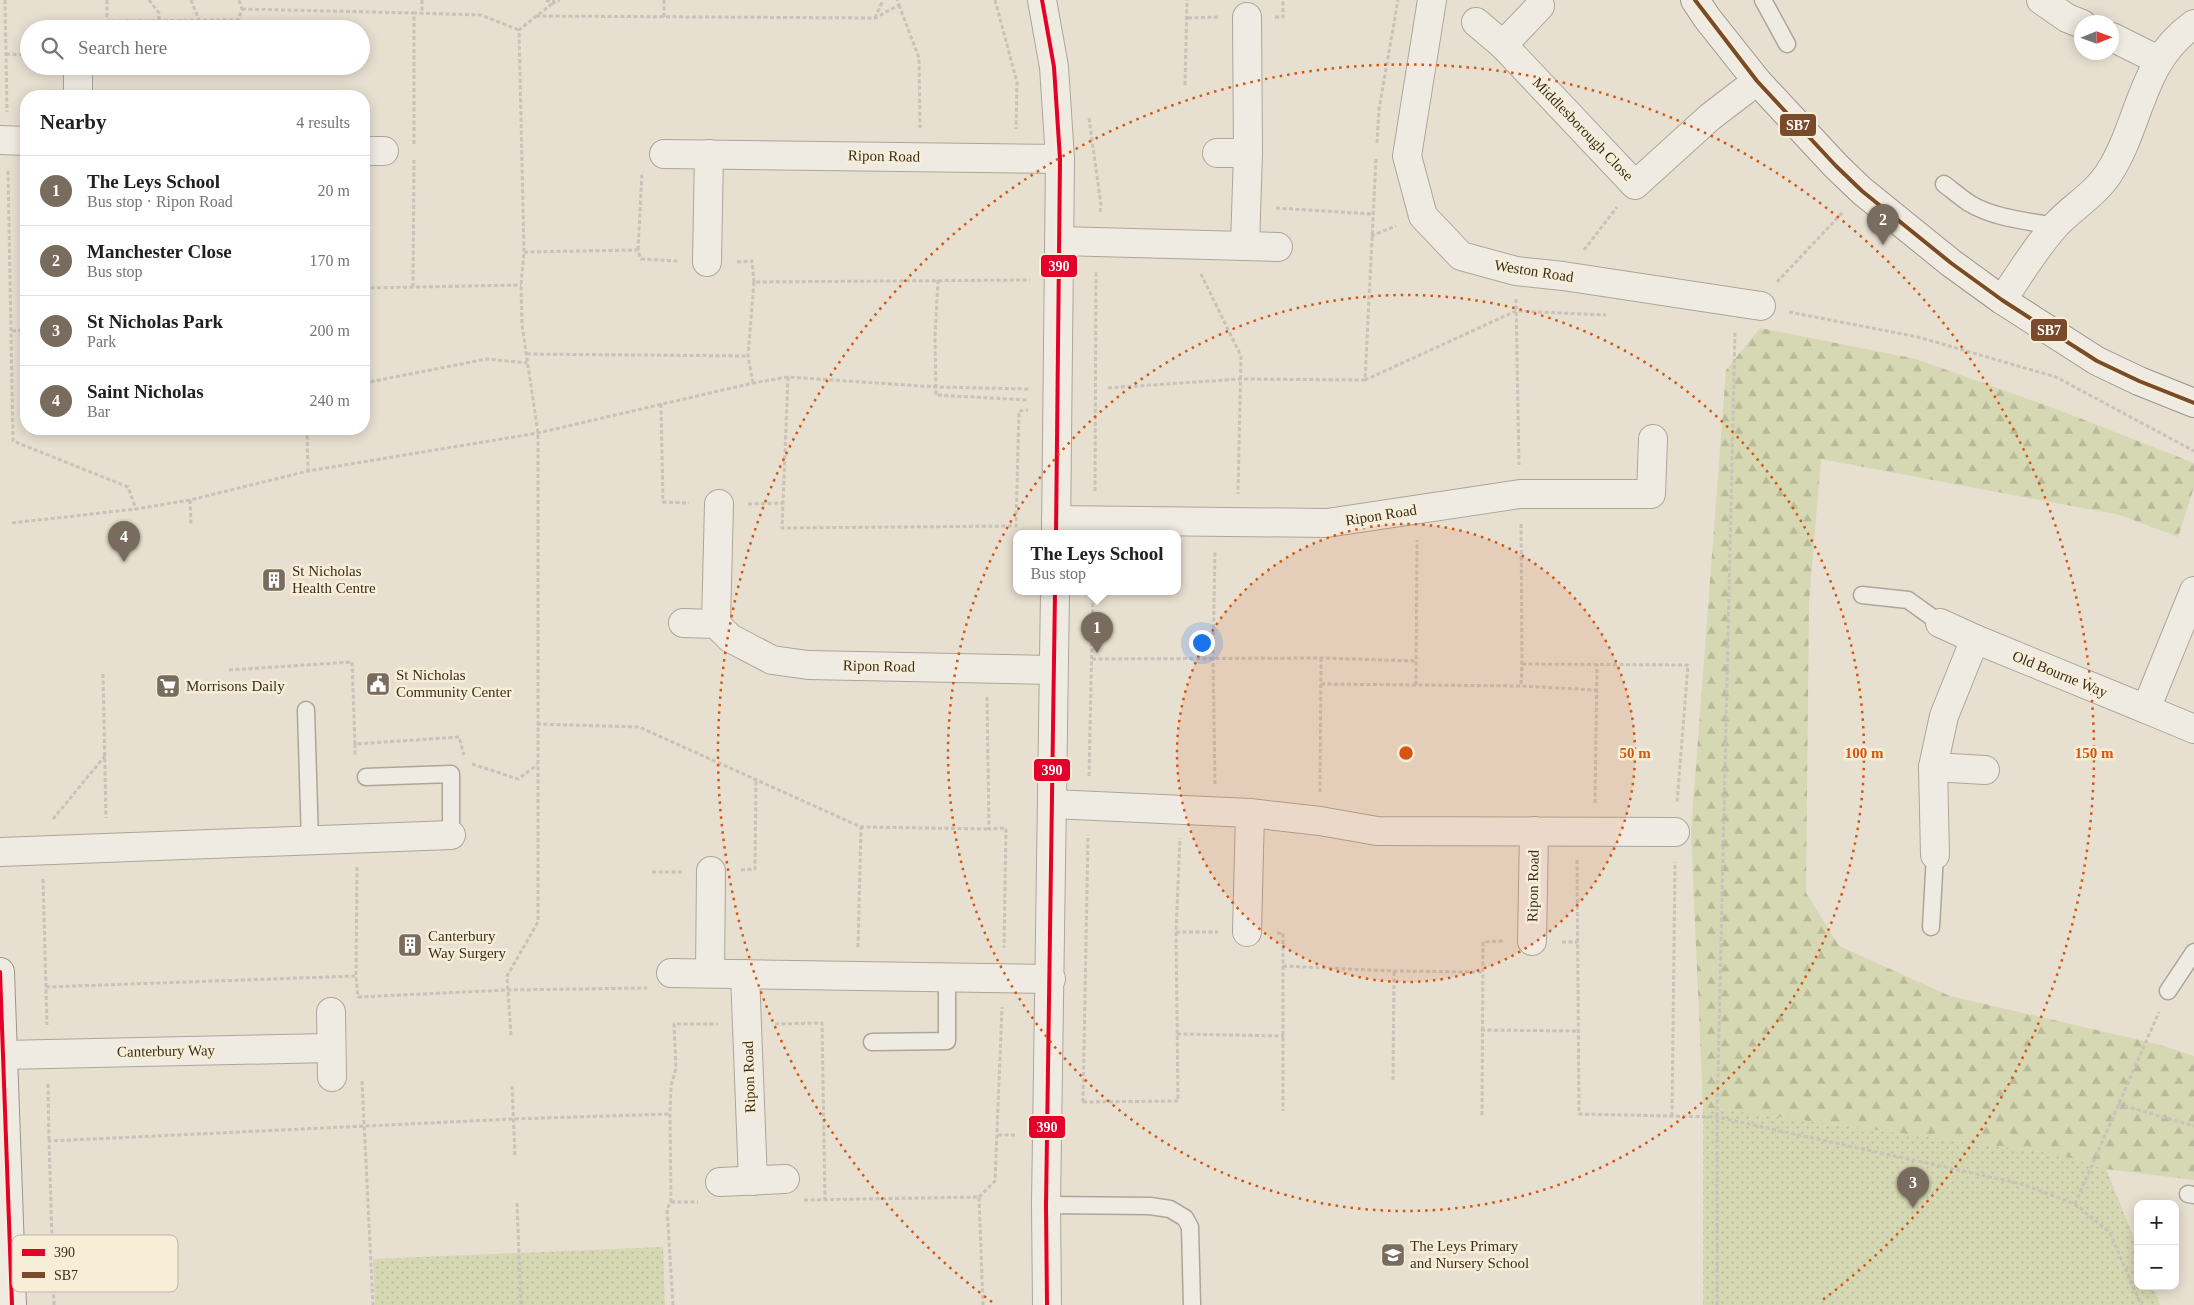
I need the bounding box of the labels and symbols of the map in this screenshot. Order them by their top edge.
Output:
north arrow [2074,15,2119,60]
street label: Middlesborough Close [1530,74,1637,184]
line badge: SB7 [1779,113,1817,137]
text: SB7 [1786,118,1810,133]
street label: Ripon Road [848,147,921,165]
pin: 2 [1867,204,1899,245]
line badge: 390 [1040,254,1078,278]
street label: Weston Road [1493,257,1575,285]
text: 390 [1049,259,1070,274]
line badge: SB7 [2030,318,2068,342]
text: SB7 [2037,323,2061,338]
street label: Ripon Road [1344,501,1418,529]
pin: 4 [108,521,140,562]
place label: St Nicholas Health Centre [292,563,376,596]
building icon: St Nicholas Health Centre [261,567,287,593]
pin: 1 [1081,612,1113,653]
your location [1189,630,1215,656]
street label: Old Bourne Way [2010,648,2110,701]
street label: Ripon Road [843,657,916,675]
place label: St Nicholas Community Center [396,667,511,700]
public building icon: St Nicholas Community Center [365,671,391,697]
supermarket icon: Morrisons Daily [155,673,181,699]
place label: Morrisons Daily [186,678,285,694]
centre of rings [1397,744,1415,762]
text: 50 m [1619,745,1651,761]
text: 100 m [1845,745,1884,761]
text: 150 m [2075,745,2114,761]
line badge: 390 [1033,758,1071,782]
text: 390 [1042,763,1063,778]
street label: Ripon Road [1524,849,1542,922]
place label: Canterbury Way Surgery [428,928,507,961]
building icon: Canterbury Way Surgery [397,932,423,958]
street label: Ripon Road [740,1040,758,1113]
street label: Canterbury Way [117,1042,216,1060]
line badge: 390 [1028,1115,1066,1139]
text: 390 [1037,1120,1058,1135]
pin: 3 [1897,1167,1929,1208]
legend [12,1235,178,1292]
place label: The Leys Primary and Nursery School [1410,1238,1529,1271]
school or university icon: The Leys Primary and Nursery School [1380,1242,1406,1268]
text: 390 [54,1245,75,1260]
text: SB7 [54,1268,78,1283]

